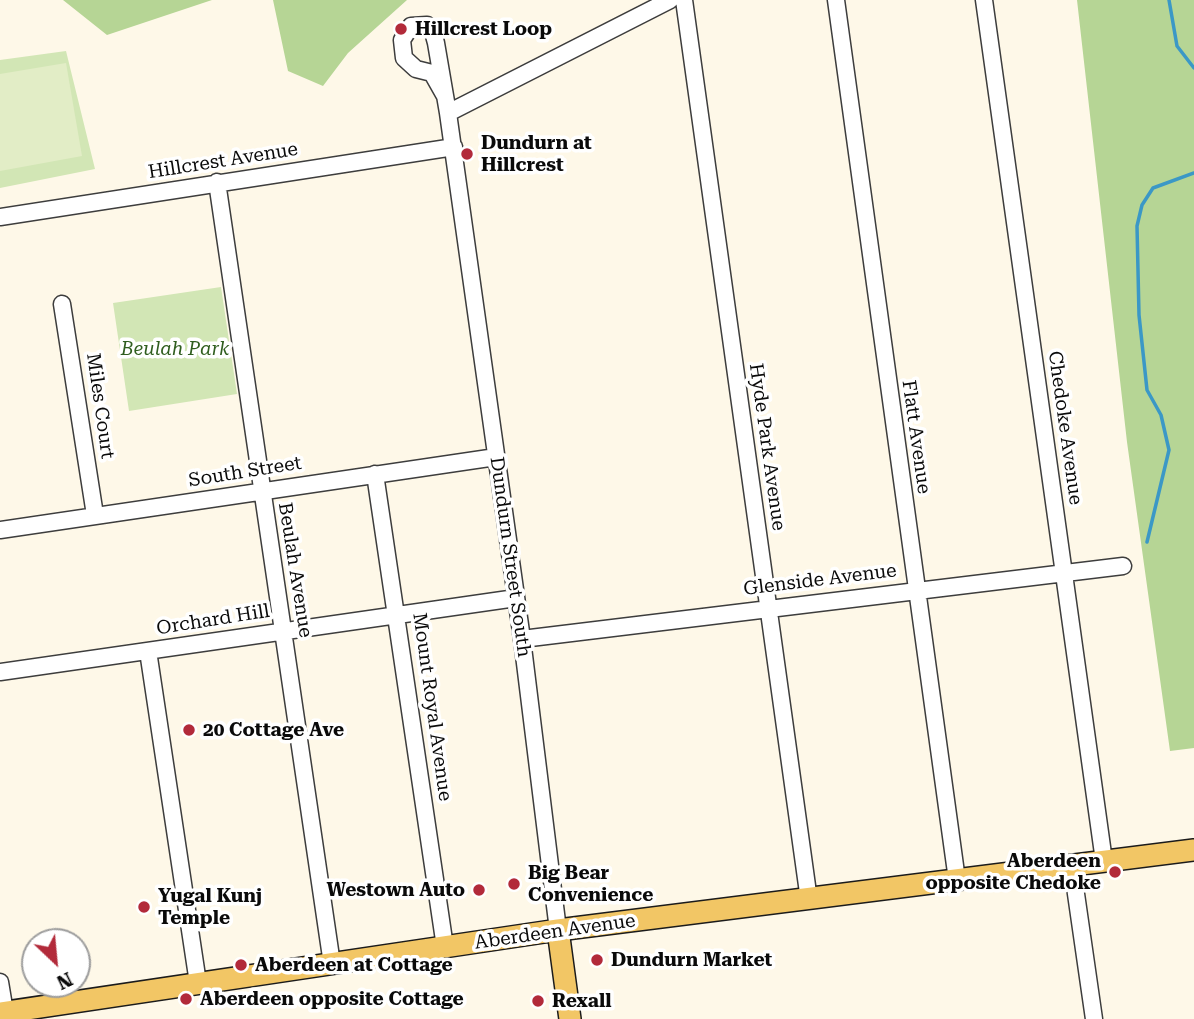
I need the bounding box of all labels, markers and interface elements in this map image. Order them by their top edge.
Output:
place label: Hillcrest Loop [415,18,552,40]
marker: Hillcrest Loop [393,21,409,37]
place label: Dundurn at Hillcrest [481,132,592,176]
street label: Hillcrest Avenue [146,138,300,184]
marker: Dundurn at Hillcrest [459,146,475,162]
park label: Beulah Park [121,338,229,360]
street label: Chedoke Avenue [1043,350,1087,506]
street label: Miles Court [81,352,119,460]
street label: Hyde Park Avenue [744,362,790,532]
street label: Flatt Avenue [897,379,935,495]
street label: South Street [187,452,303,492]
street label: Dundurn Street South [485,455,535,659]
street label: Beulah Avenue [273,501,317,639]
street label: Glenside Avenue [742,559,898,601]
street label: Orchard Hill [155,600,271,640]
street label: Mount Royal Avenue [408,611,456,803]
place label: 20 Cottage Ave [203,719,344,741]
marker: 20 Cottage Ave [181,722,197,738]
place label: Aberdeen opposite Chedoke [926,850,1101,894]
place label: Big Bear Convenience [528,862,653,906]
marker: Aberdeen opposite Chedoke [1107,864,1123,880]
marker: Big Bear Convenience [506,876,522,892]
place label: Westown Auto [326,879,465,901]
marker: Westown Auto [471,882,487,898]
place label: Yugal Kunj Temple [158,885,262,929]
marker: Yugal Kunj Temple [136,899,152,915]
street label: Aberdeen Avenue [473,909,637,955]
north arrow [21,928,91,998]
place label: Dundurn Market [611,949,772,971]
marker: Dundurn Market [589,952,605,968]
place label: Aberdeen at Cottage [255,954,453,976]
marker: Aberdeen at Cottage [233,957,249,973]
text: N [53,967,76,994]
place label: Aberdeen opposite Cottage [200,988,464,1010]
place label: Rexall [552,990,611,1012]
marker: Aberdeen opposite Cottage [178,991,194,1007]
marker: Rexall [530,993,546,1009]

